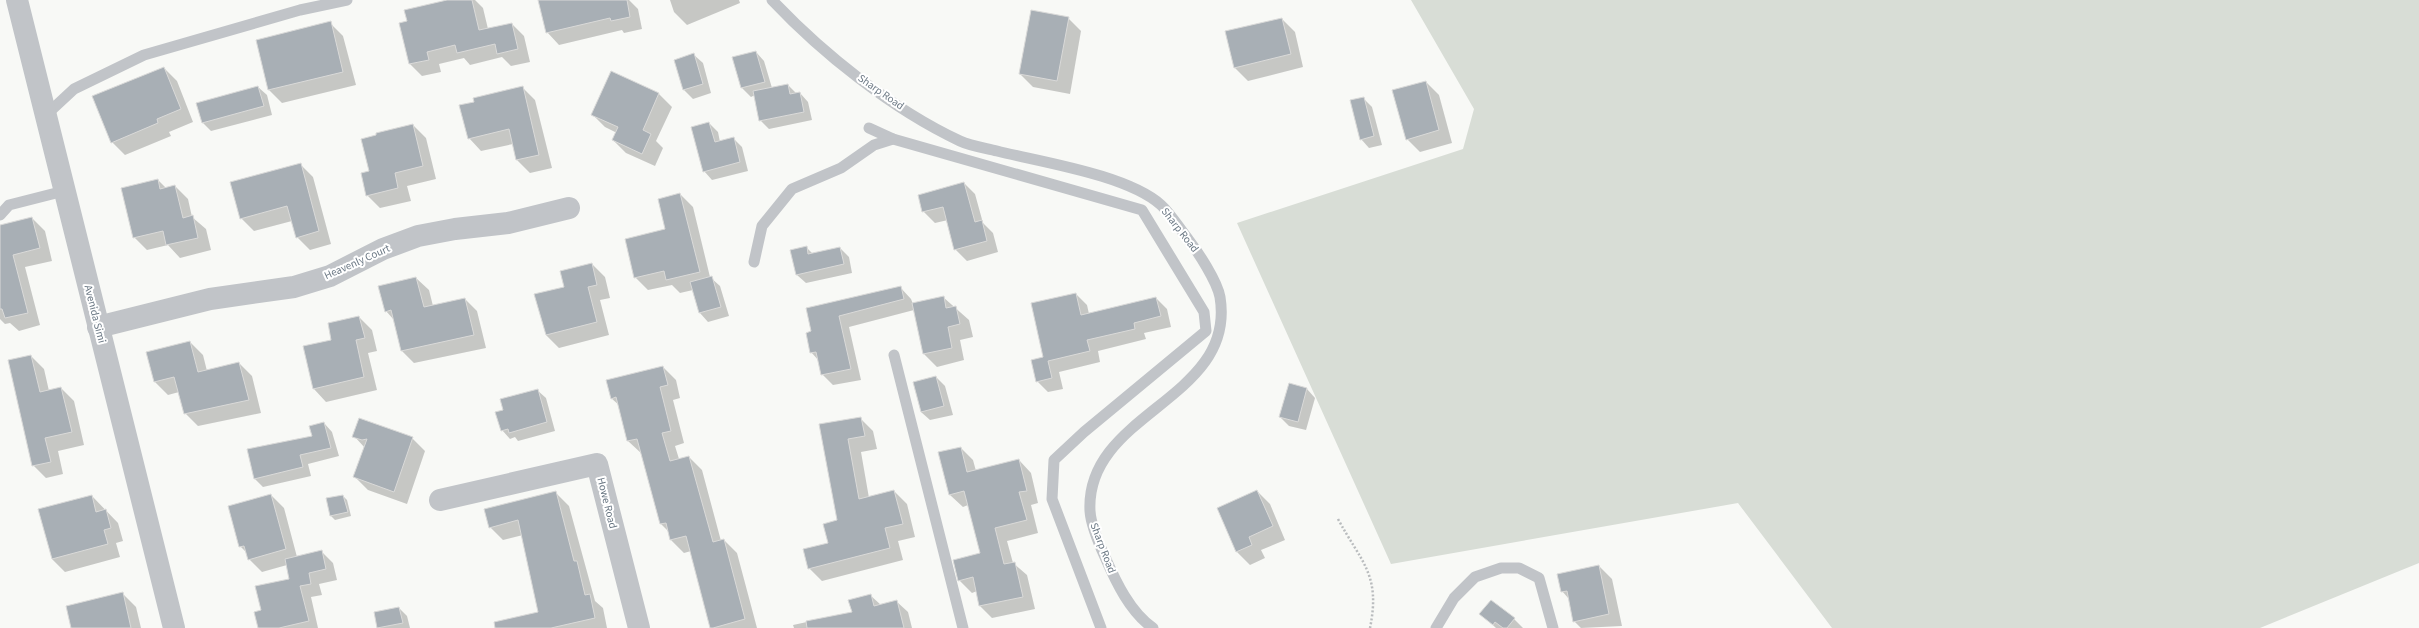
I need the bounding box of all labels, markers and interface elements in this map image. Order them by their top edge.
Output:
street label: Sharp Road [855,71,907,113]
street label: Sharp Road [1158,204,1202,256]
street label: Heavenly Court [322,241,393,283]
street label: Avenida Simi [81,283,109,345]
street label: Howe Road [593,476,621,530]
street label: Sharp Road [1086,521,1120,575]

